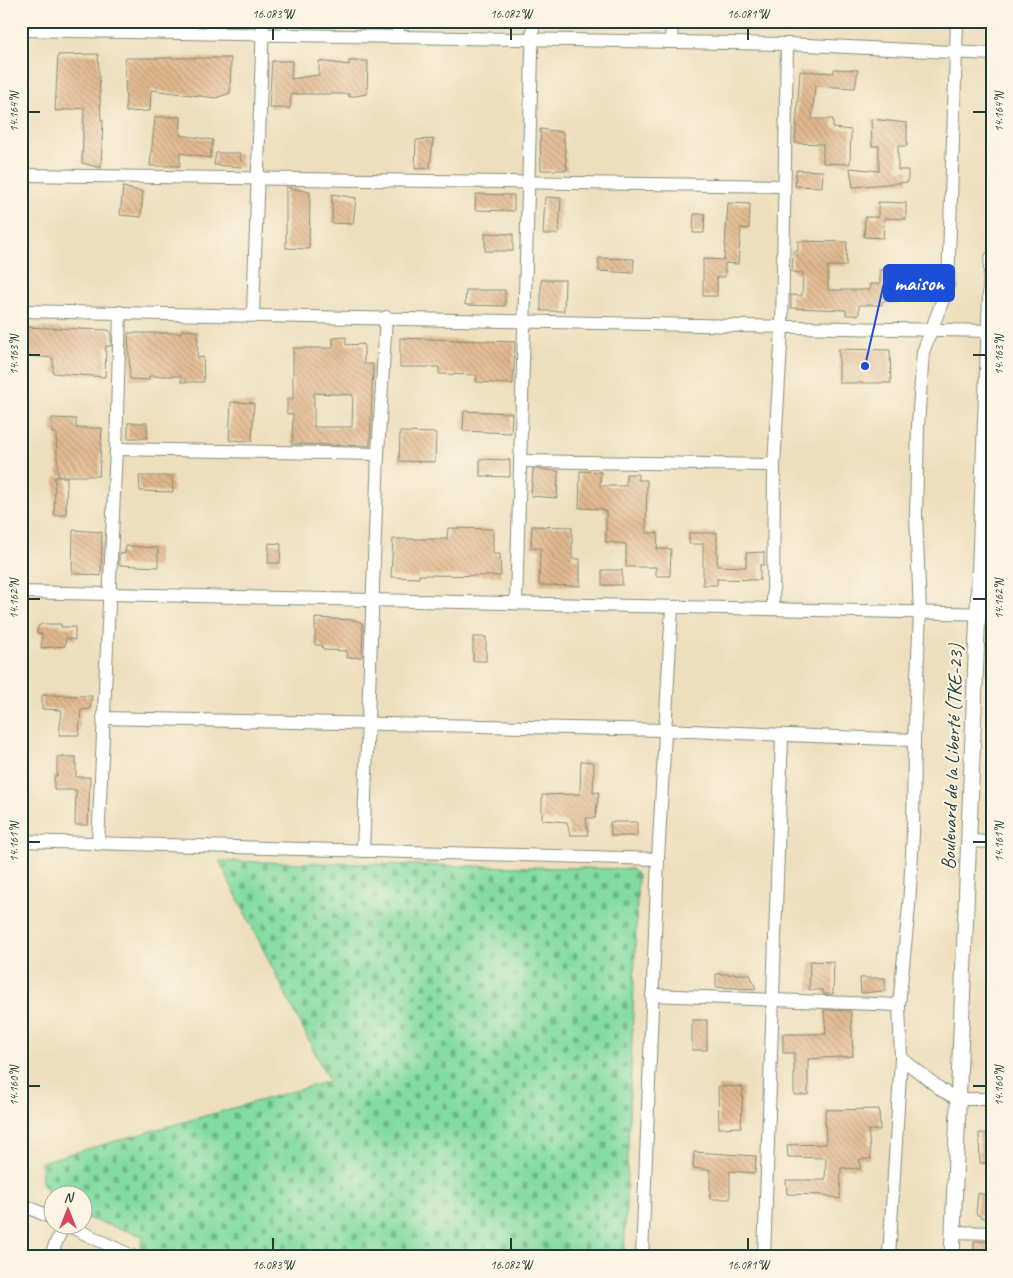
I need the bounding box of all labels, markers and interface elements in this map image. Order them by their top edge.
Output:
text: 16.083°W [252,6,296,22]
text: 16.082°W [490,6,534,22]
text: 16.081°W [727,6,771,22]
text: 14.164°N [6,90,22,132]
text: 14.164°N [991,90,1007,132]
callout: maison [884,265,954,301]
text: maison [894,270,945,296]
text: 14.163°N [6,333,22,375]
text: 14.163°N [991,333,1007,375]
text: 14.162°N [6,577,22,619]
text: 14.162°N [991,577,1007,619]
street label: Boulevard de la Liberté (TKE-23) [936,642,968,870]
text: 14.161°N [6,820,22,862]
text: 14.161°N [991,820,1007,862]
text: 14.160°N [6,1064,22,1106]
text: 14.160°N [991,1064,1007,1106]
north arrow [42,1186,92,1236]
text: N [64,1189,75,1206]
text: 16.083°W [252,1257,296,1273]
text: 16.082°W [490,1257,534,1273]
text: 16.081°W [727,1257,771,1273]

